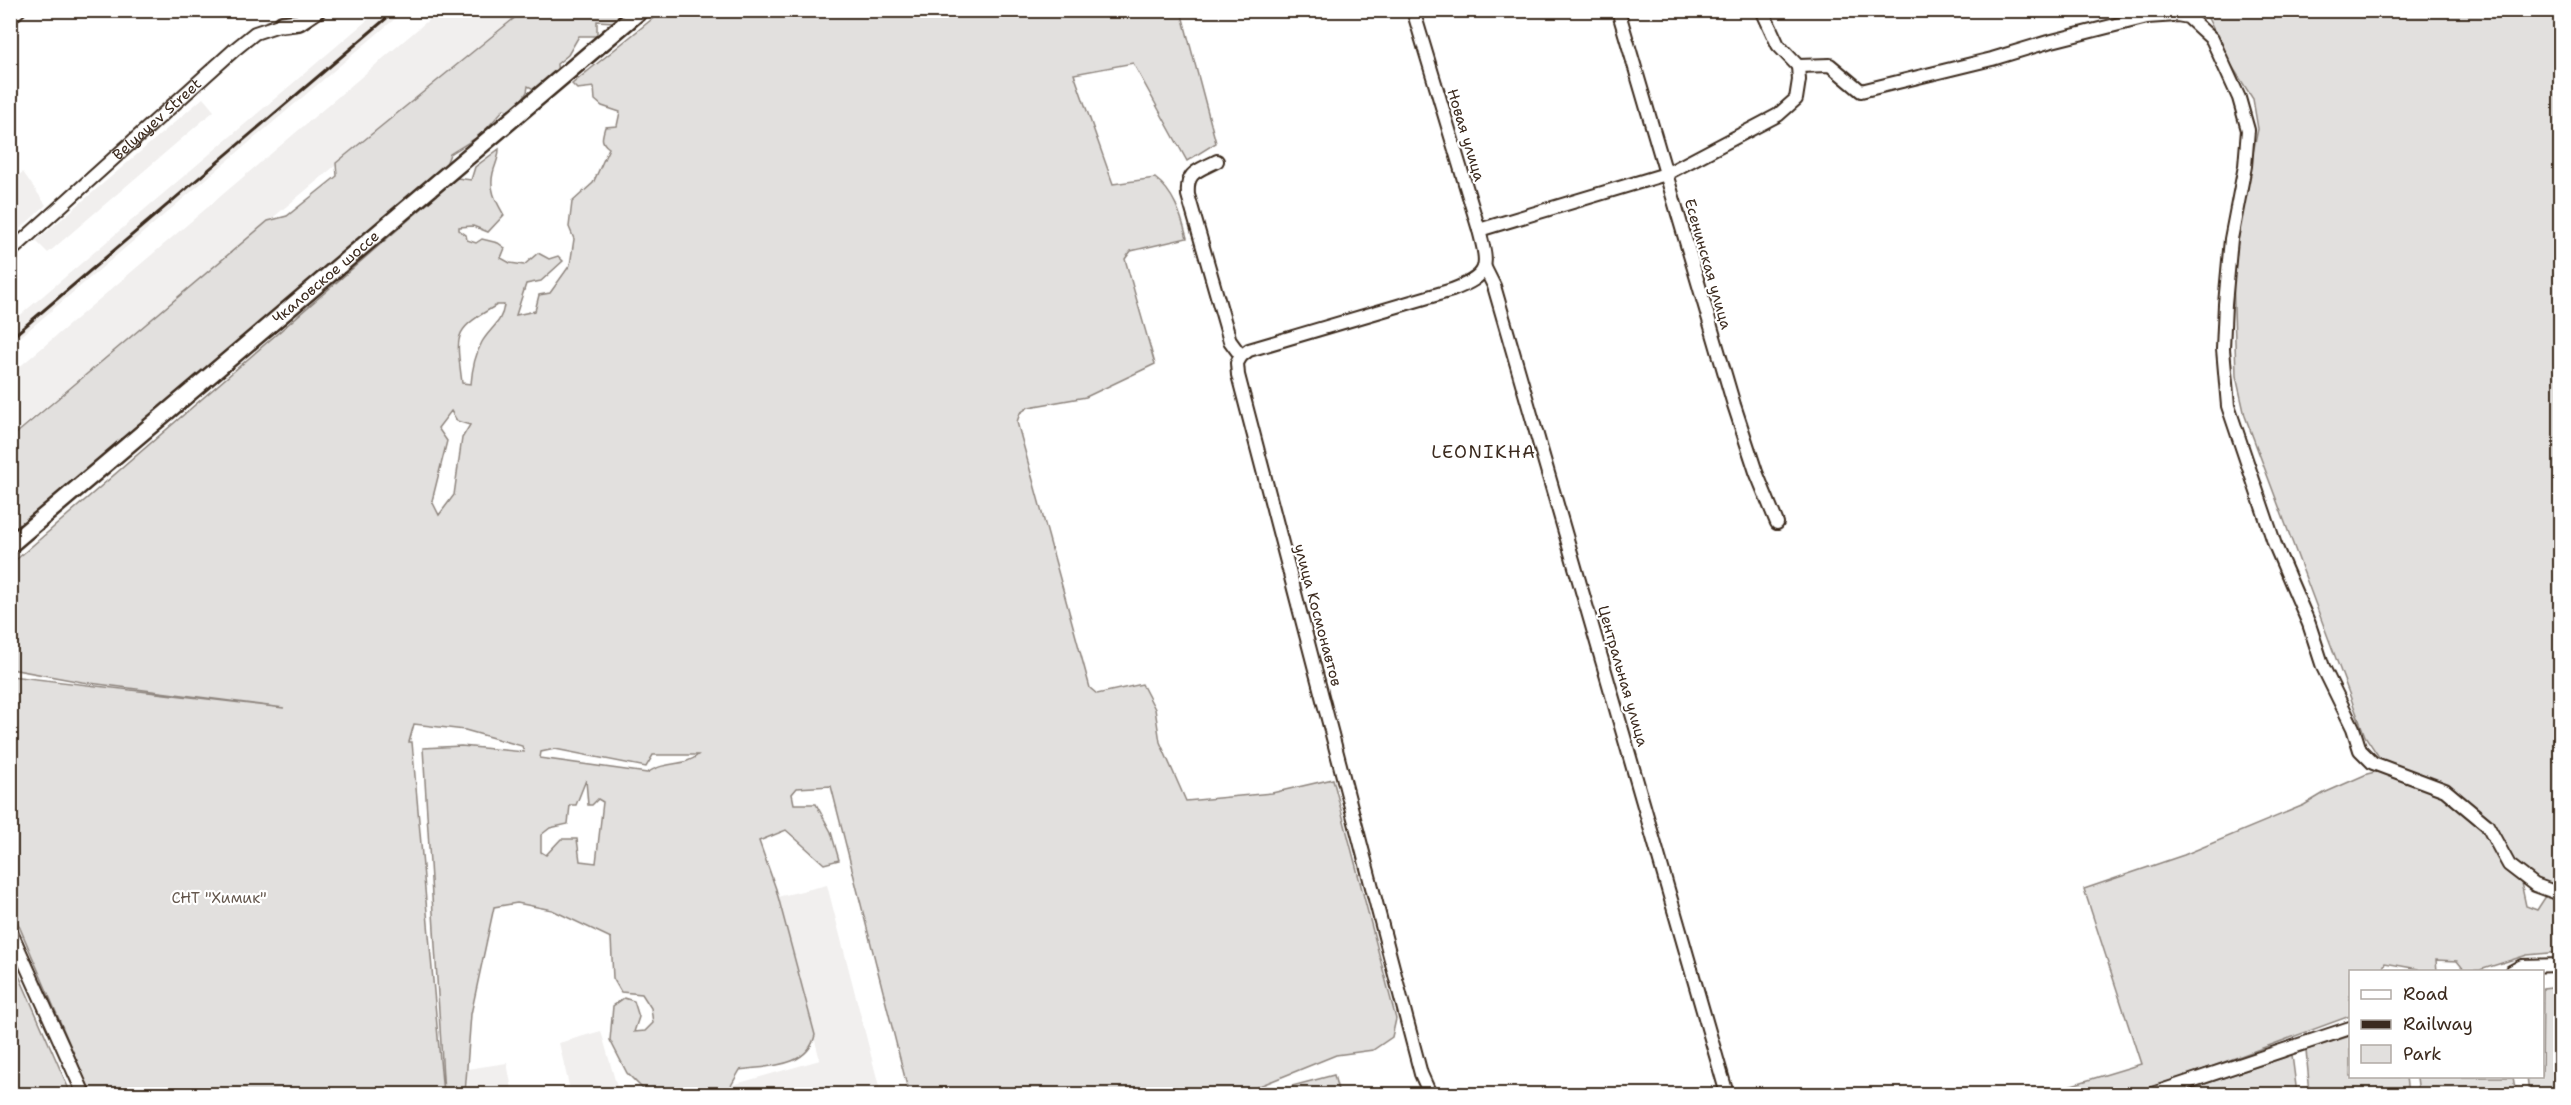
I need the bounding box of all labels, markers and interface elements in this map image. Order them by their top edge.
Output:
street label: Belyayev Street [108,74,206,165]
street label: Новая улица [1442,86,1490,184]
street label: Есенинская улица [1680,196,1736,332]
street label: Чкаловское шоссе [268,226,384,328]
district label: LEONIKHA [1431,440,1537,464]
street label: улица Космонавтов [1289,542,1347,688]
street label: Центральная улица [1593,603,1653,750]
park label: СНТ "Химик" [171,888,267,908]
legend [2349,970,2544,1078]
text: Road [2403,982,2448,1006]
text: Railway [2403,1012,2473,1036]
text: Park [2403,1042,2442,1066]

